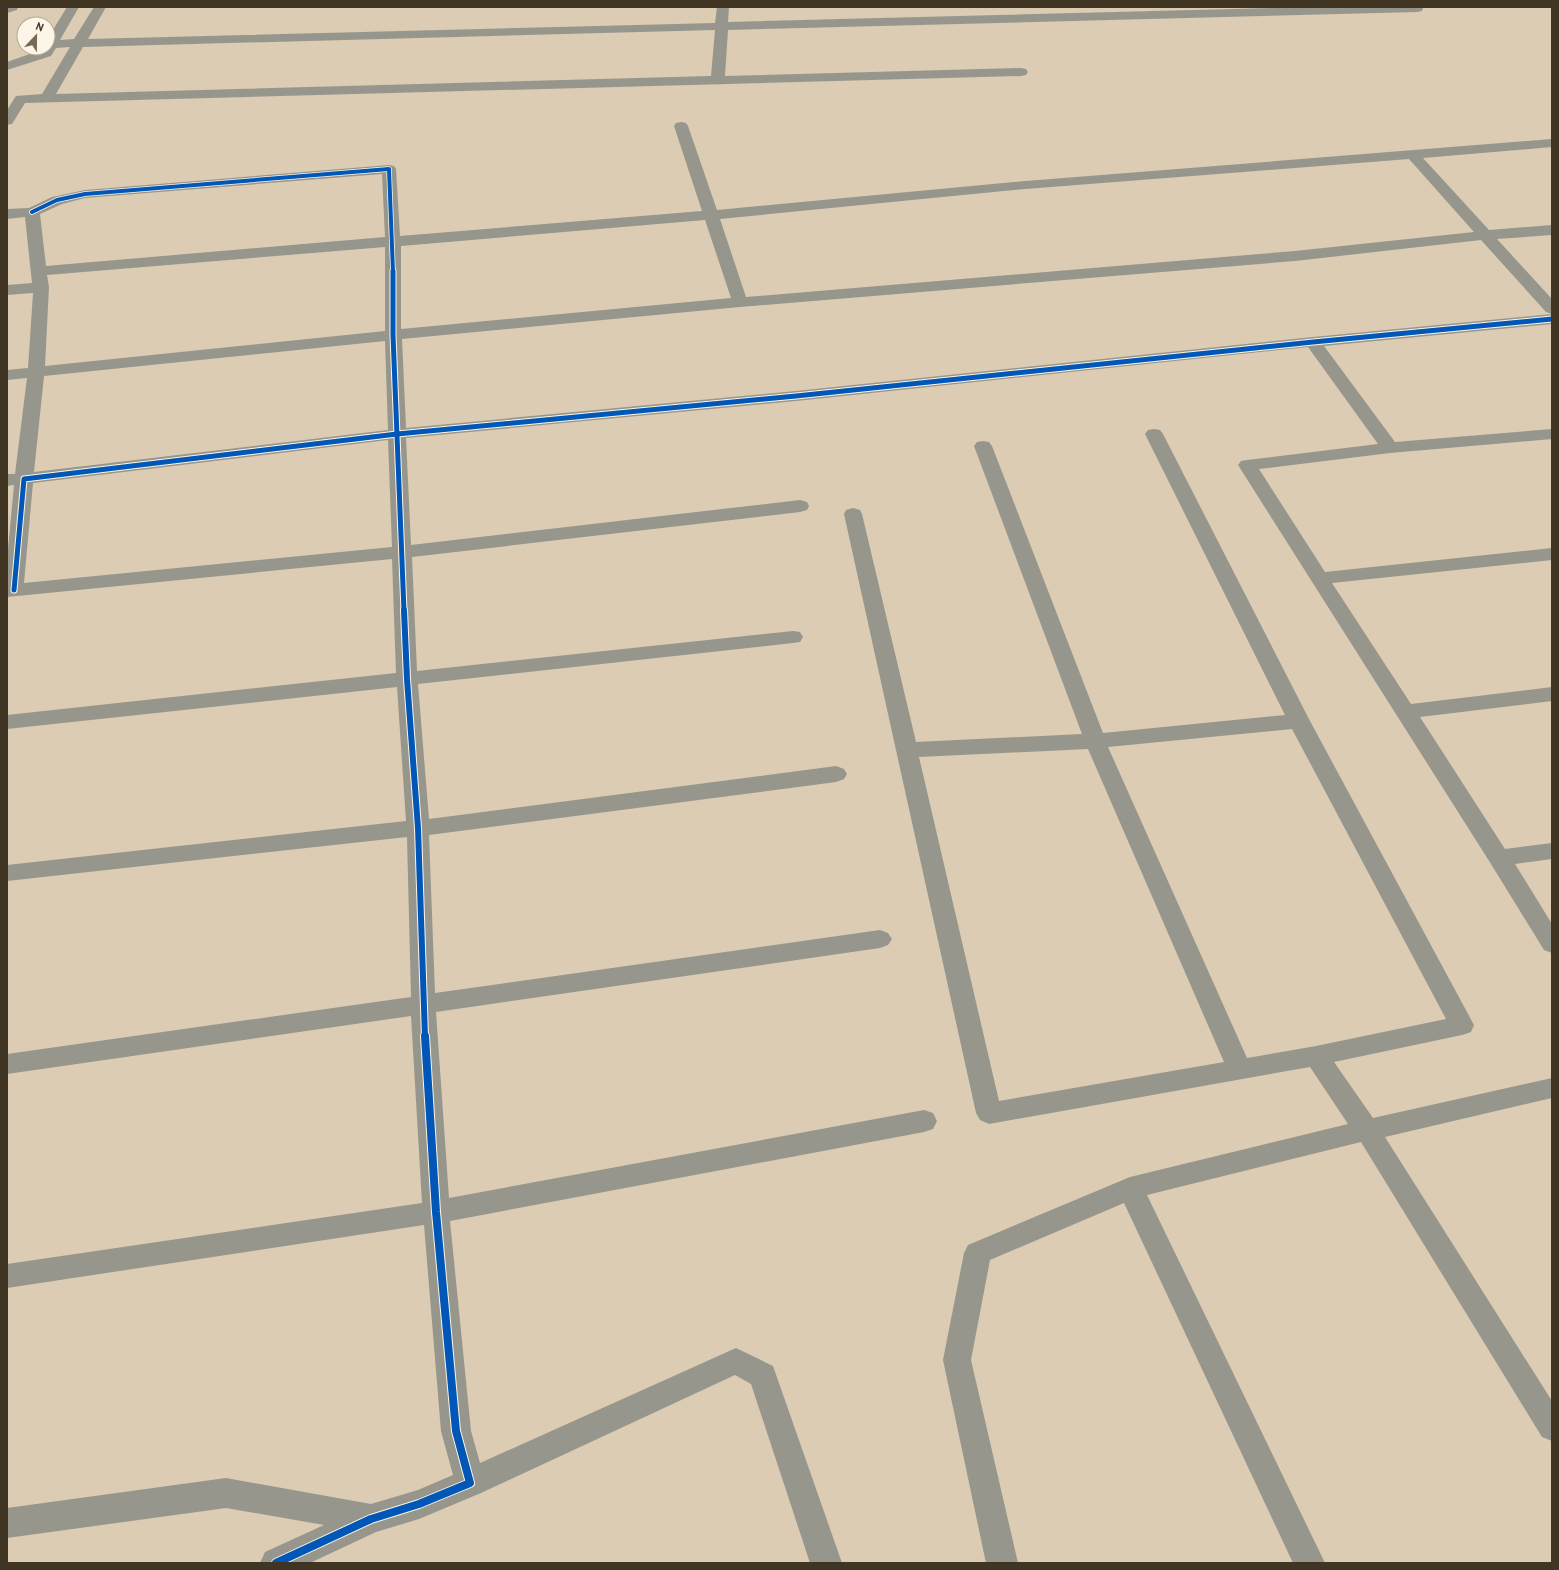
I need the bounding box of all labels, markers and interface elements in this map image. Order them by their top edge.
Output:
north arrow [16,16,56,56]
text: N [34,19,46,35]

